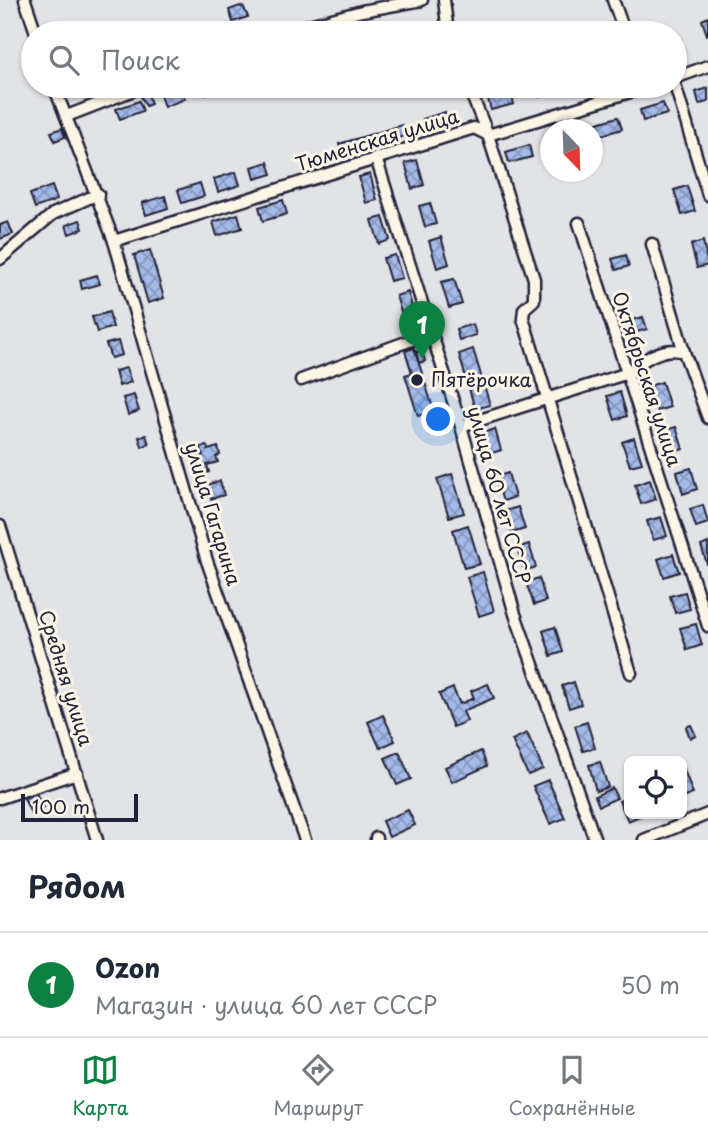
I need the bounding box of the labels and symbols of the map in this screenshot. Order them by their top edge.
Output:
street label: Тюменская улица [292,101,462,177]
north arrow [540,119,603,182]
street label: Октябрьская улица [606,287,690,470]
pin: 1 [399,301,445,359]
place label: Пятёрочка [431,365,532,393]
marker: Пятёрочка [409,372,425,388]
your location [421,402,455,436]
street label: улица 60 лет СССР [461,402,539,587]
street label: улица Гагарина [179,439,249,589]
street label: Средняя улица [33,606,101,749]
scale bar [21,791,138,823]

